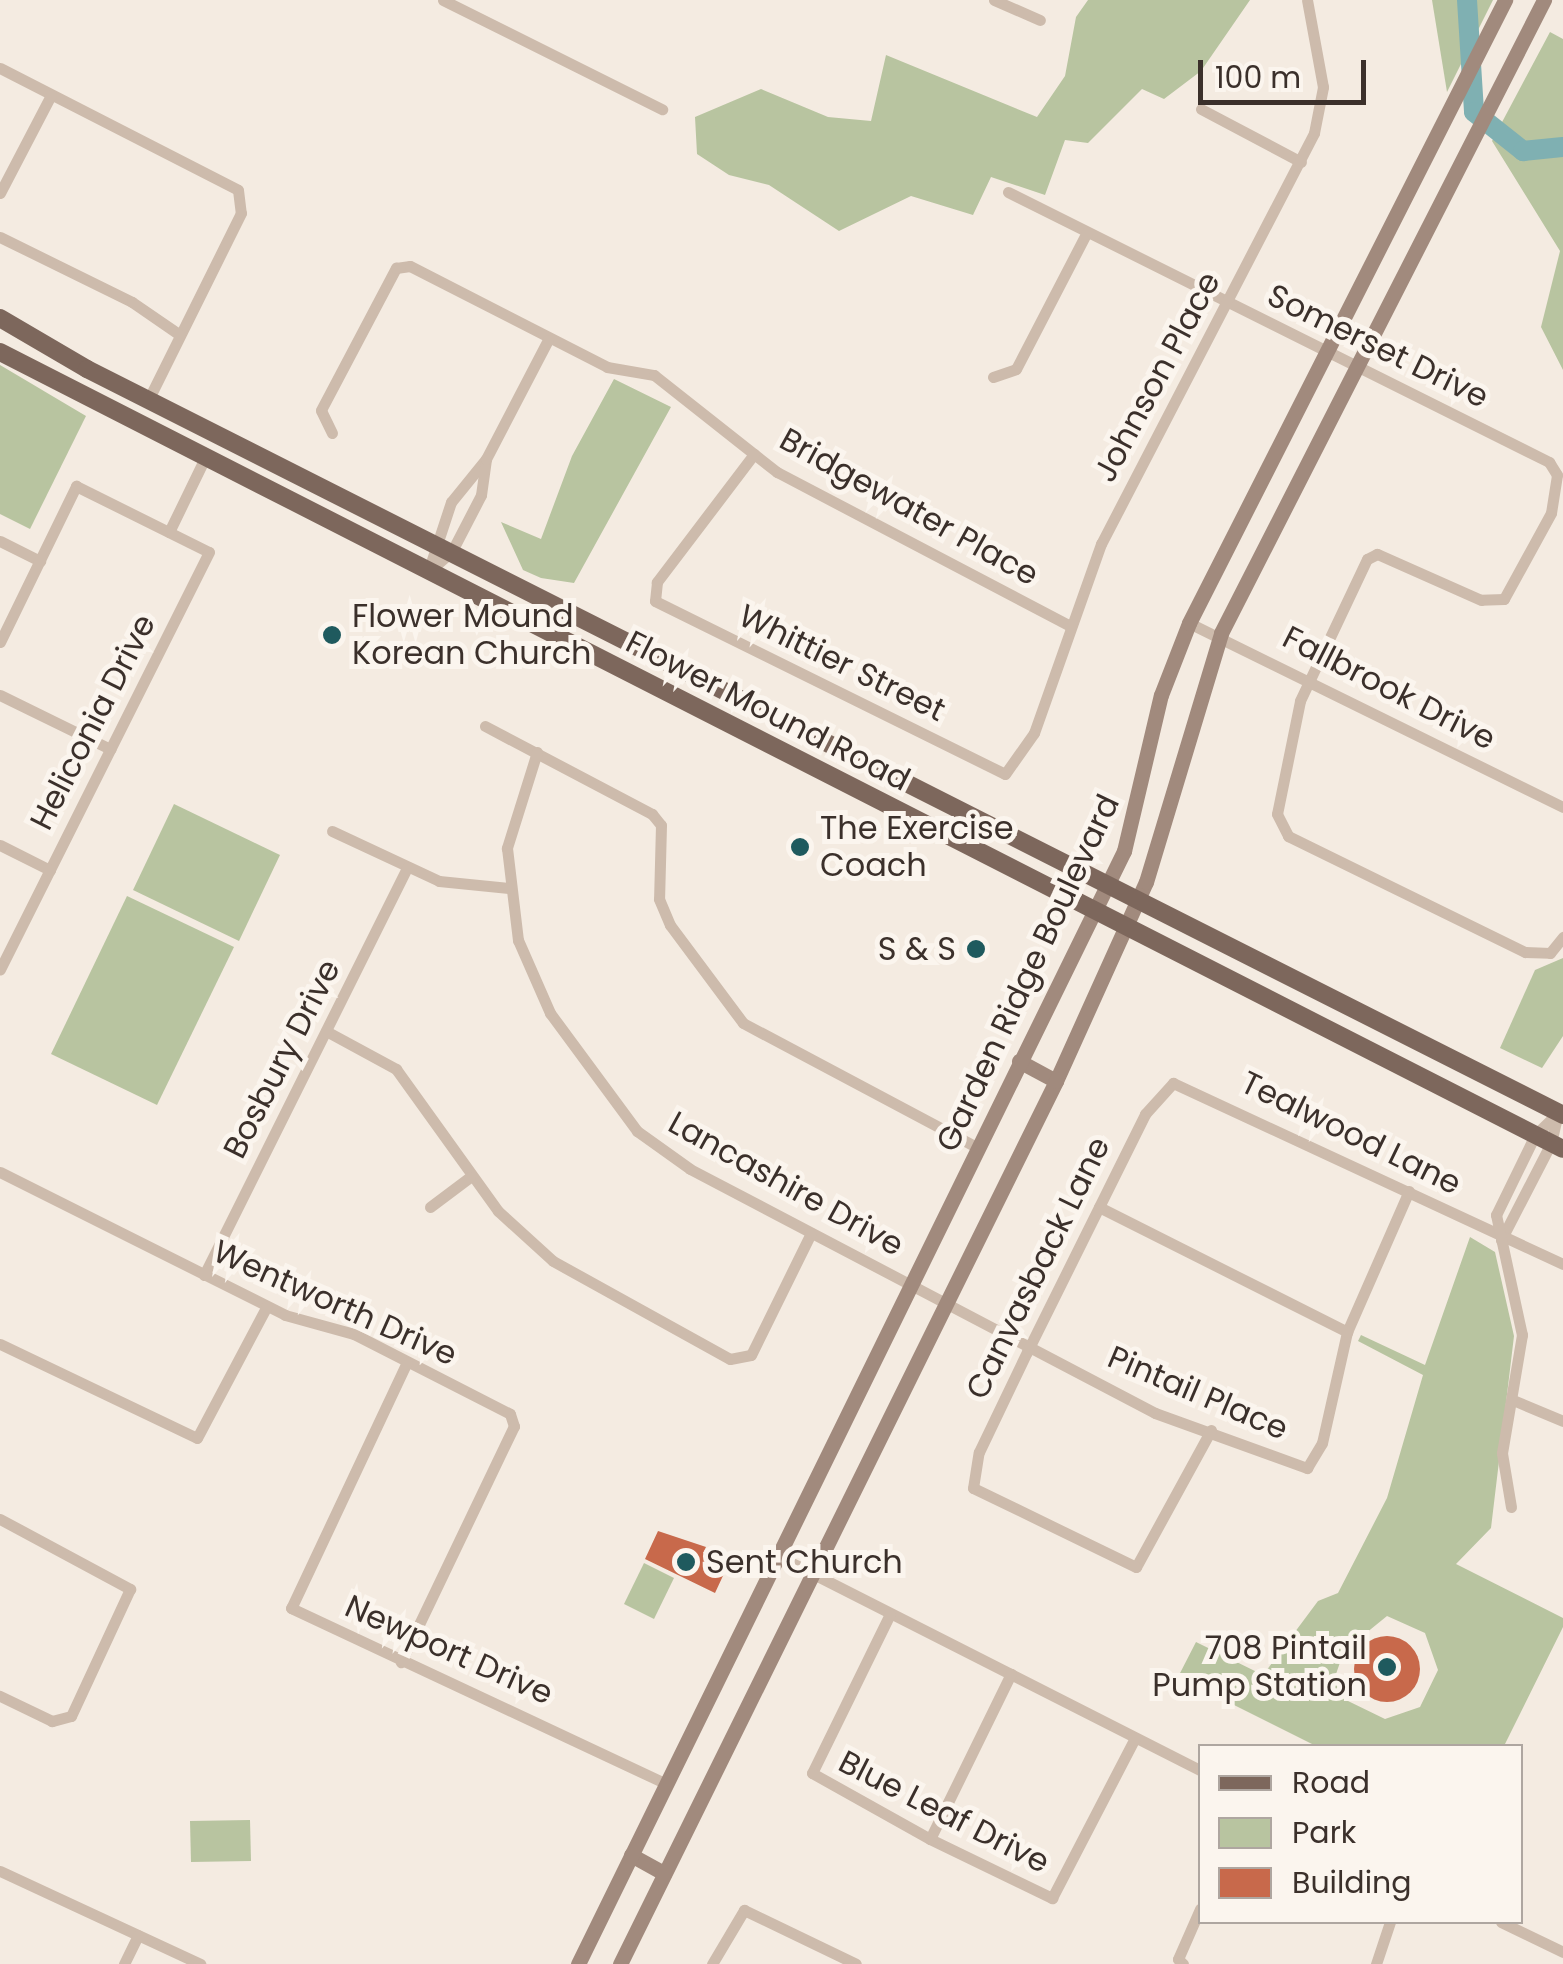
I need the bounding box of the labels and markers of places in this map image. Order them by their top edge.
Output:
place label: Flower Mound Korean Church [352,598,592,673]
marker: Flower Mound Korean Church [321,624,343,646]
place label: The Exercise Coach [820,810,1014,885]
marker: The Exercise Coach [789,836,811,858]
place label: S & S [878,930,956,968]
marker: S & S [965,938,987,960]
place label: Sent Church [706,1543,903,1581]
marker: Sent Church [675,1551,697,1573]
place label: 708 Pintail Pump Station [1152,1630,1367,1705]
marker: 708 Pintail Pump Station [1376,1656,1398,1678]

